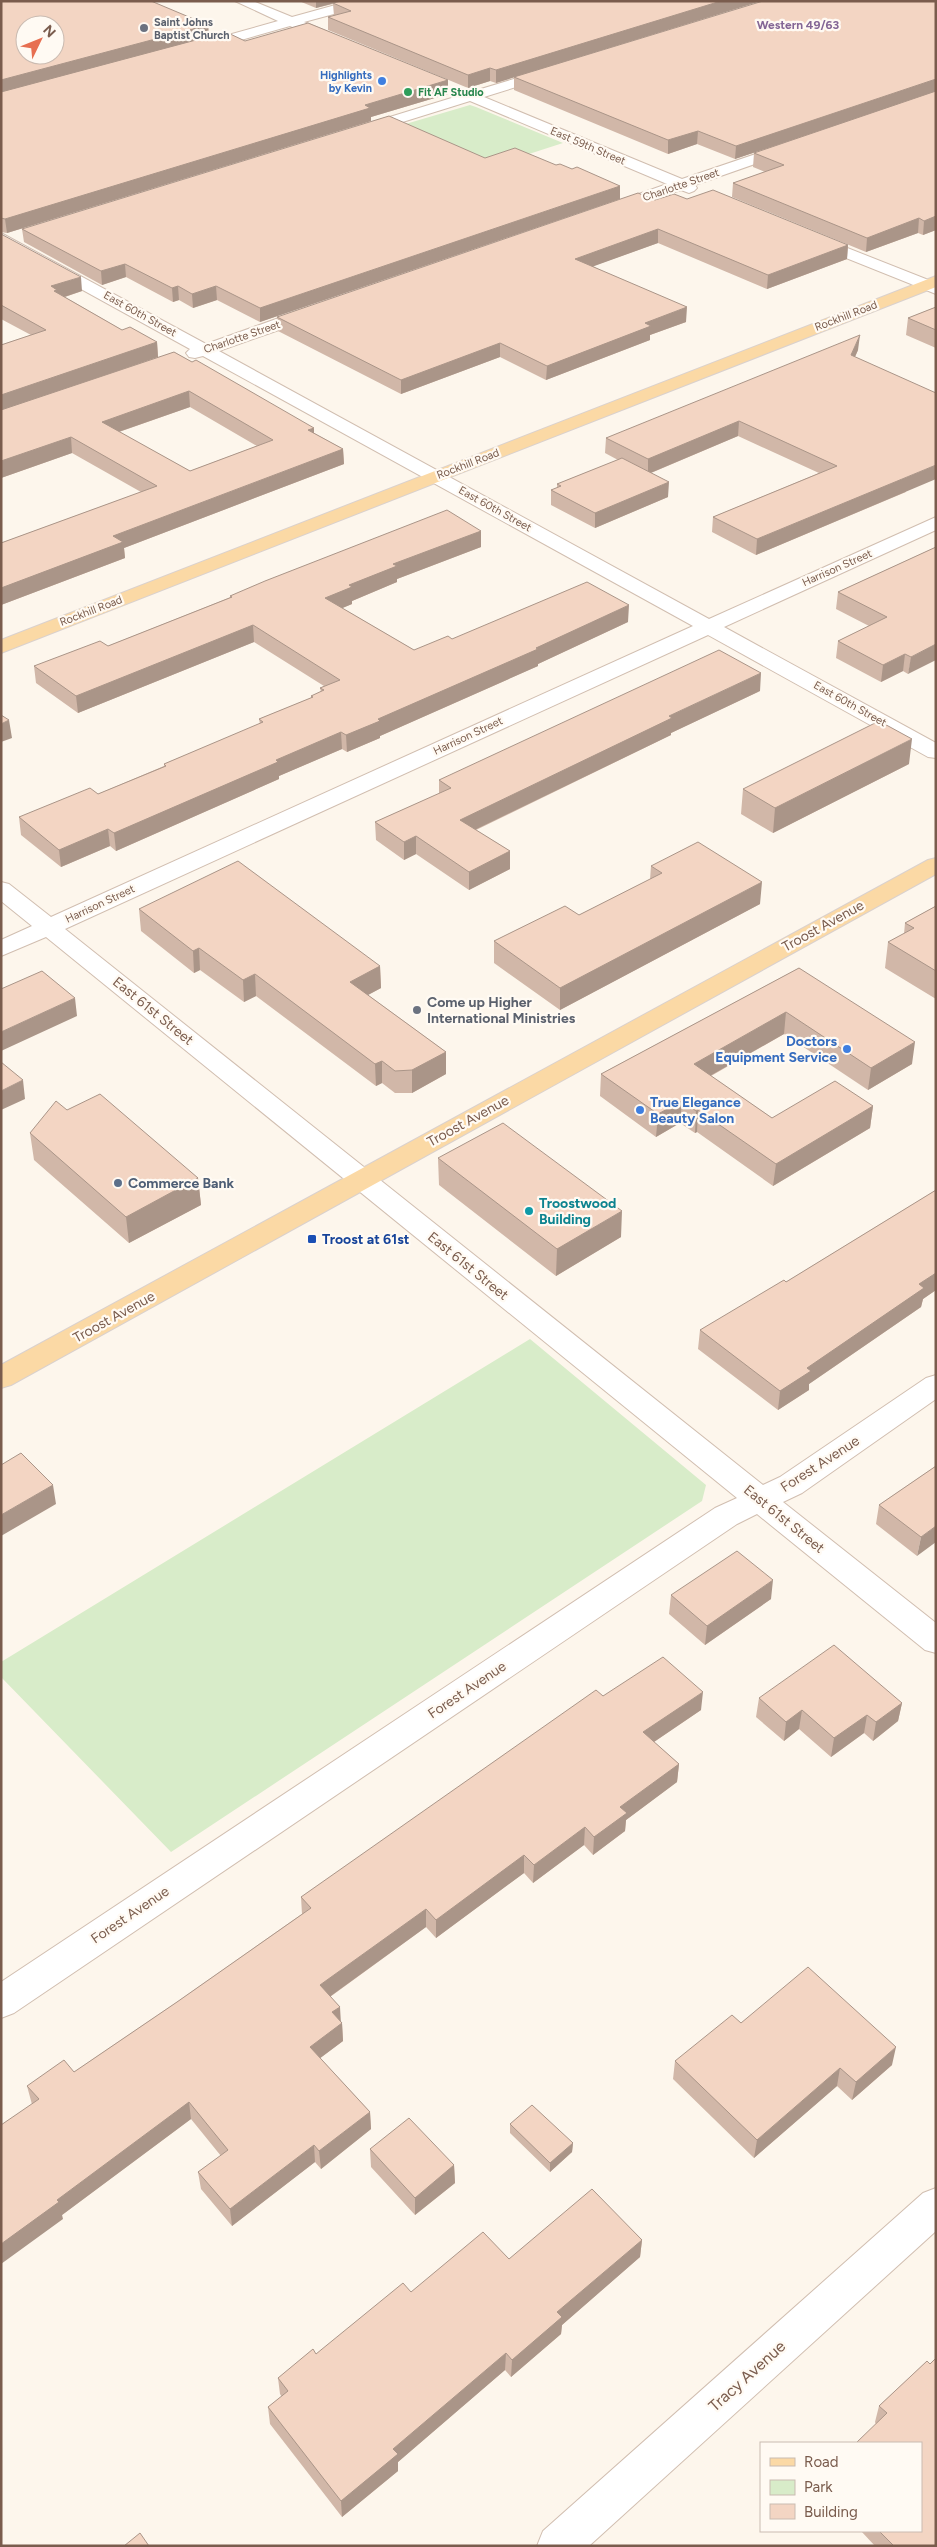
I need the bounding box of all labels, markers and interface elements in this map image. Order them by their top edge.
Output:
north arrow [15,15,65,65]
place label: Saint Johns Baptist Church [154,16,230,42]
district label: Western 49/63 [757,18,840,32]
text: N [39,22,59,41]
marker: Saint Johns Baptist Church [138,22,150,34]
place label: Highlights by Kevin [320,69,372,95]
marker: Highlights by Kevin [376,75,388,87]
marker: Fit AF Studio [402,86,414,98]
place label: Fit AF Studio [418,86,484,99]
street label: East 59th Street [548,124,628,168]
street label: Charlotte Street [641,166,721,204]
street label: East 60th Street [101,289,179,339]
street label: Rockhill Road [813,298,879,334]
street label: Charlotte Street [202,318,282,356]
street label: Rockhill Road [435,446,501,482]
street label: East 60th Street [456,484,534,534]
street label: Harrison Street [800,547,874,589]
street label: Rockhill Road [58,593,124,629]
street label: East 60th Street [811,679,889,729]
street label: Harrison Street [431,714,505,758]
street label: Harrison Street [63,882,137,926]
street label: Troost Avenue [779,896,867,955]
street label: East 61st Street [109,973,197,1049]
place label: Come up Higher International Ministries [427,994,576,1027]
marker: Come up Higher International Ministries [411,1004,423,1016]
place label: Doctors Equipment Service [715,1033,837,1066]
marker: Doctors Equipment Service [841,1043,853,1055]
street label: Troost Avenue [424,1091,512,1150]
place label: True Elegance Beauty Salon [650,1094,741,1127]
marker: True Elegance Beauty Salon [634,1104,646,1116]
place label: Commerce Bank [128,1175,234,1192]
marker: Commerce Bank [112,1177,124,1189]
place label: Troostwood Building [539,1195,616,1228]
marker: Troostwood Building [523,1205,535,1217]
street label: East 61st Street [424,1228,512,1304]
place label: Troost at 61st [322,1231,410,1248]
marker: Troost at 61st [306,1233,318,1245]
street label: Troost Avenue [70,1287,158,1346]
street label: Forest Avenue [777,1432,863,1496]
street label: East 61st Street [740,1481,828,1557]
street label: Forest Avenue [425,1657,510,1722]
street label: Forest Avenue [88,1882,173,1947]
street label: Tracy Avenue [705,2336,789,2415]
legend [760,2442,922,2532]
text: Road [804,2453,839,2471]
text: Park [804,2478,833,2496]
text: Building [804,2503,858,2521]

